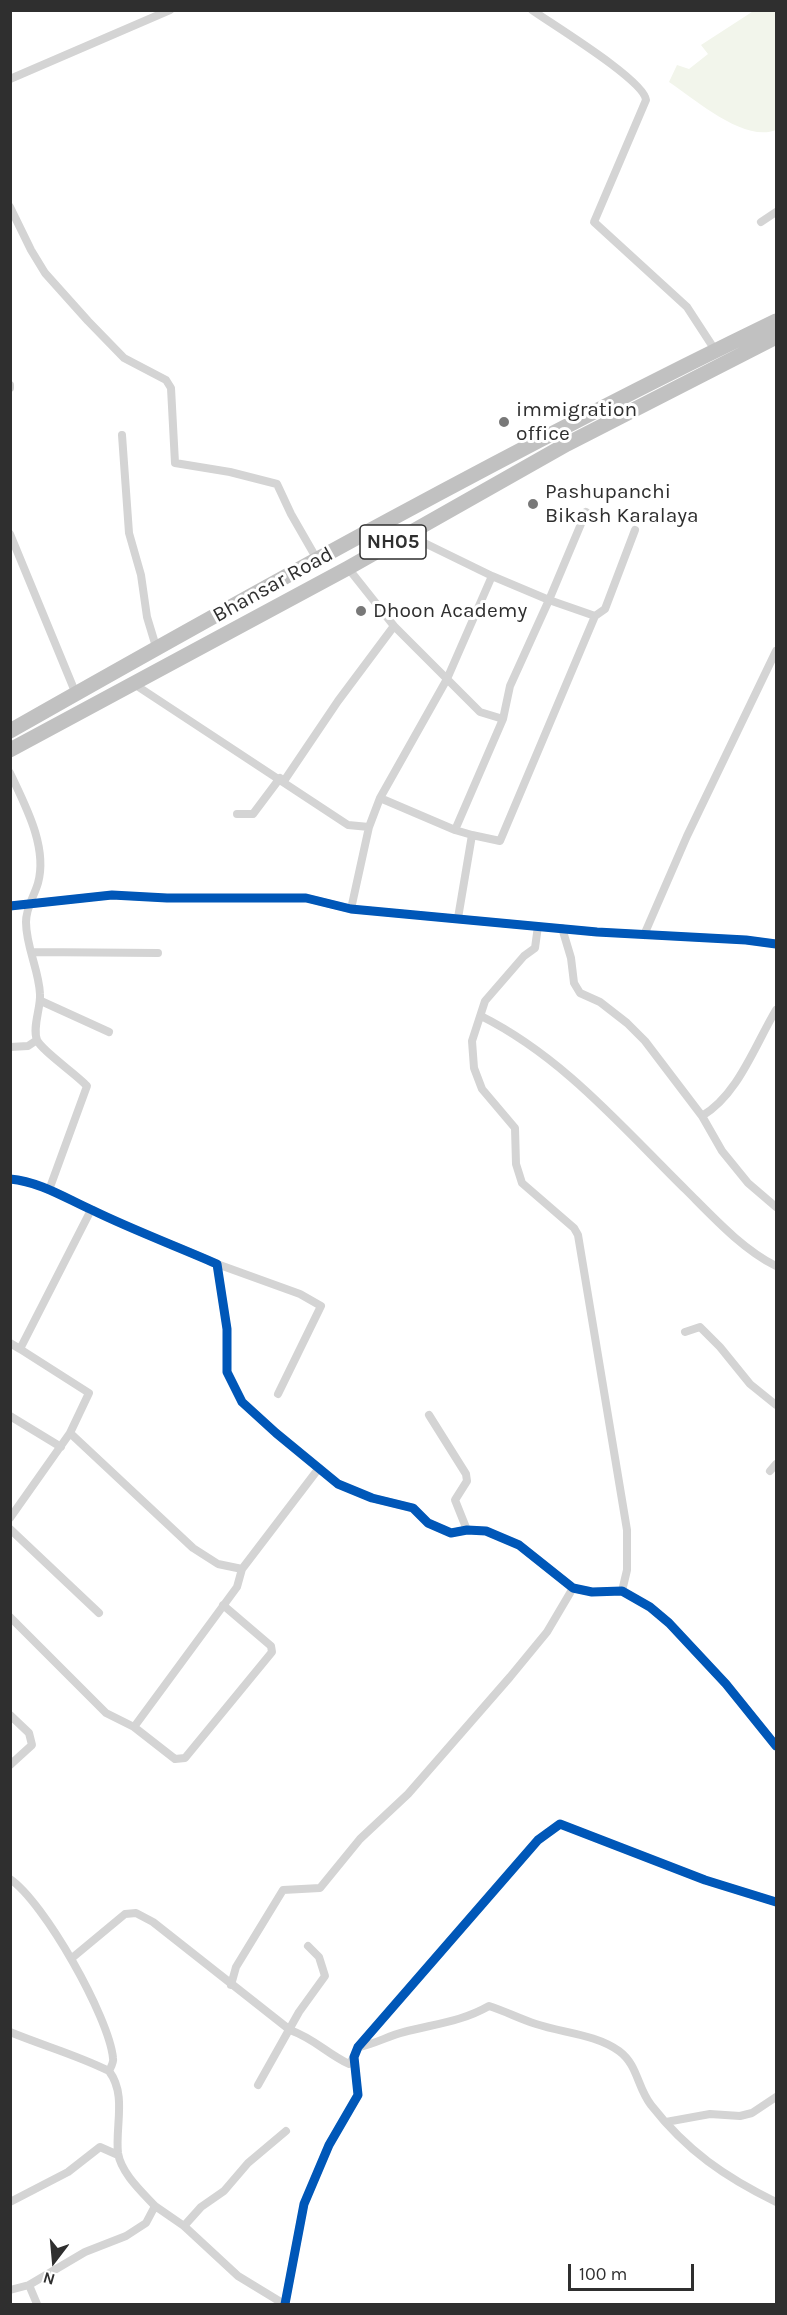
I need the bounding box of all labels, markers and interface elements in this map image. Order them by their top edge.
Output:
place label: immigration office [516,397,637,447]
marker: immigration office [497,415,511,429]
place label: Pashupanchi Bikash Karalaya [545,479,699,529]
marker: Pashupanchi Bikash Karalaya [526,497,540,511]
road number: NH05 [360,525,426,559]
street label: Bhansar Road [209,542,337,628]
place label: Dhoon Academy [373,598,527,624]
marker: Dhoon Academy [354,604,368,618]
north arrow [24,2231,84,2291]
scale bar [571,2252,697,2290]
text: 100 m [579,2263,627,2285]
text: N [41,2268,57,2290]

